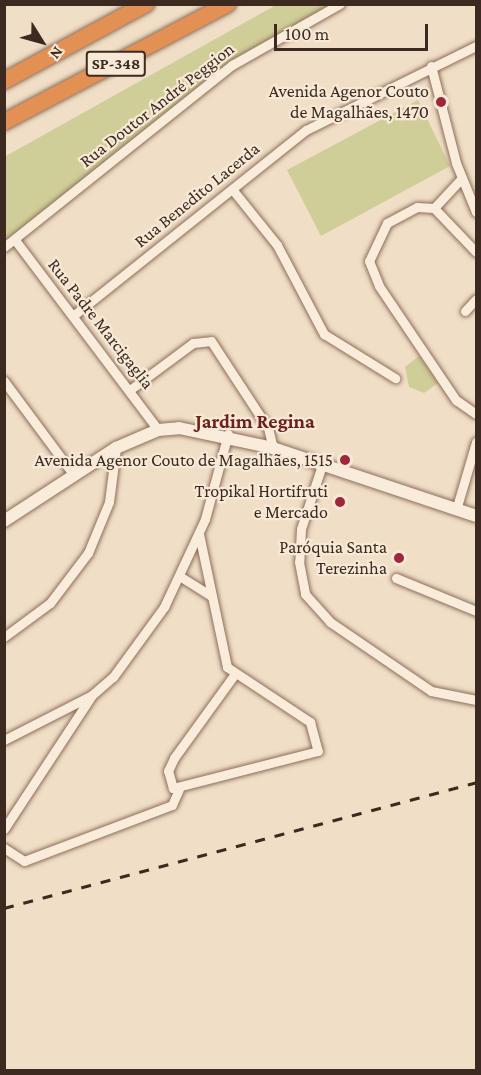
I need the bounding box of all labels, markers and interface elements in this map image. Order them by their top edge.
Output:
north arrow [12,12,72,72]
scale bar [277,12,432,50]
text: 100 m [285,24,329,44]
street label: Rua Doutor André Peggion [75,38,239,172]
text: N [47,44,67,63]
road number: SP-348 [84,51,148,77]
place label: Avenida Agenor Couto de Magalhães, 1470 [269,81,429,124]
marker: Avenida Agenor Couto de Magalhães, 1470 [434,95,448,109]
street label: Rua Benedito Lacerda [130,138,264,252]
street label: Rua Padre Marcigaglia [43,254,159,394]
district label: Jardim Regina [195,409,315,433]
place label: Avenida Agenor Couto de Magalhães, 1515 [34,449,333,471]
marker: Avenida Agenor Couto de Magalhães, 1515 [338,453,352,467]
place label: Tropikal Hortifruti e Mercado [194,481,328,524]
marker: Tropikal Hortifruti e Mercado [333,495,347,509]
place label: Paróquia Santa Terezinha [279,537,387,580]
marker: Paróquia Santa Terezinha [392,551,406,565]

